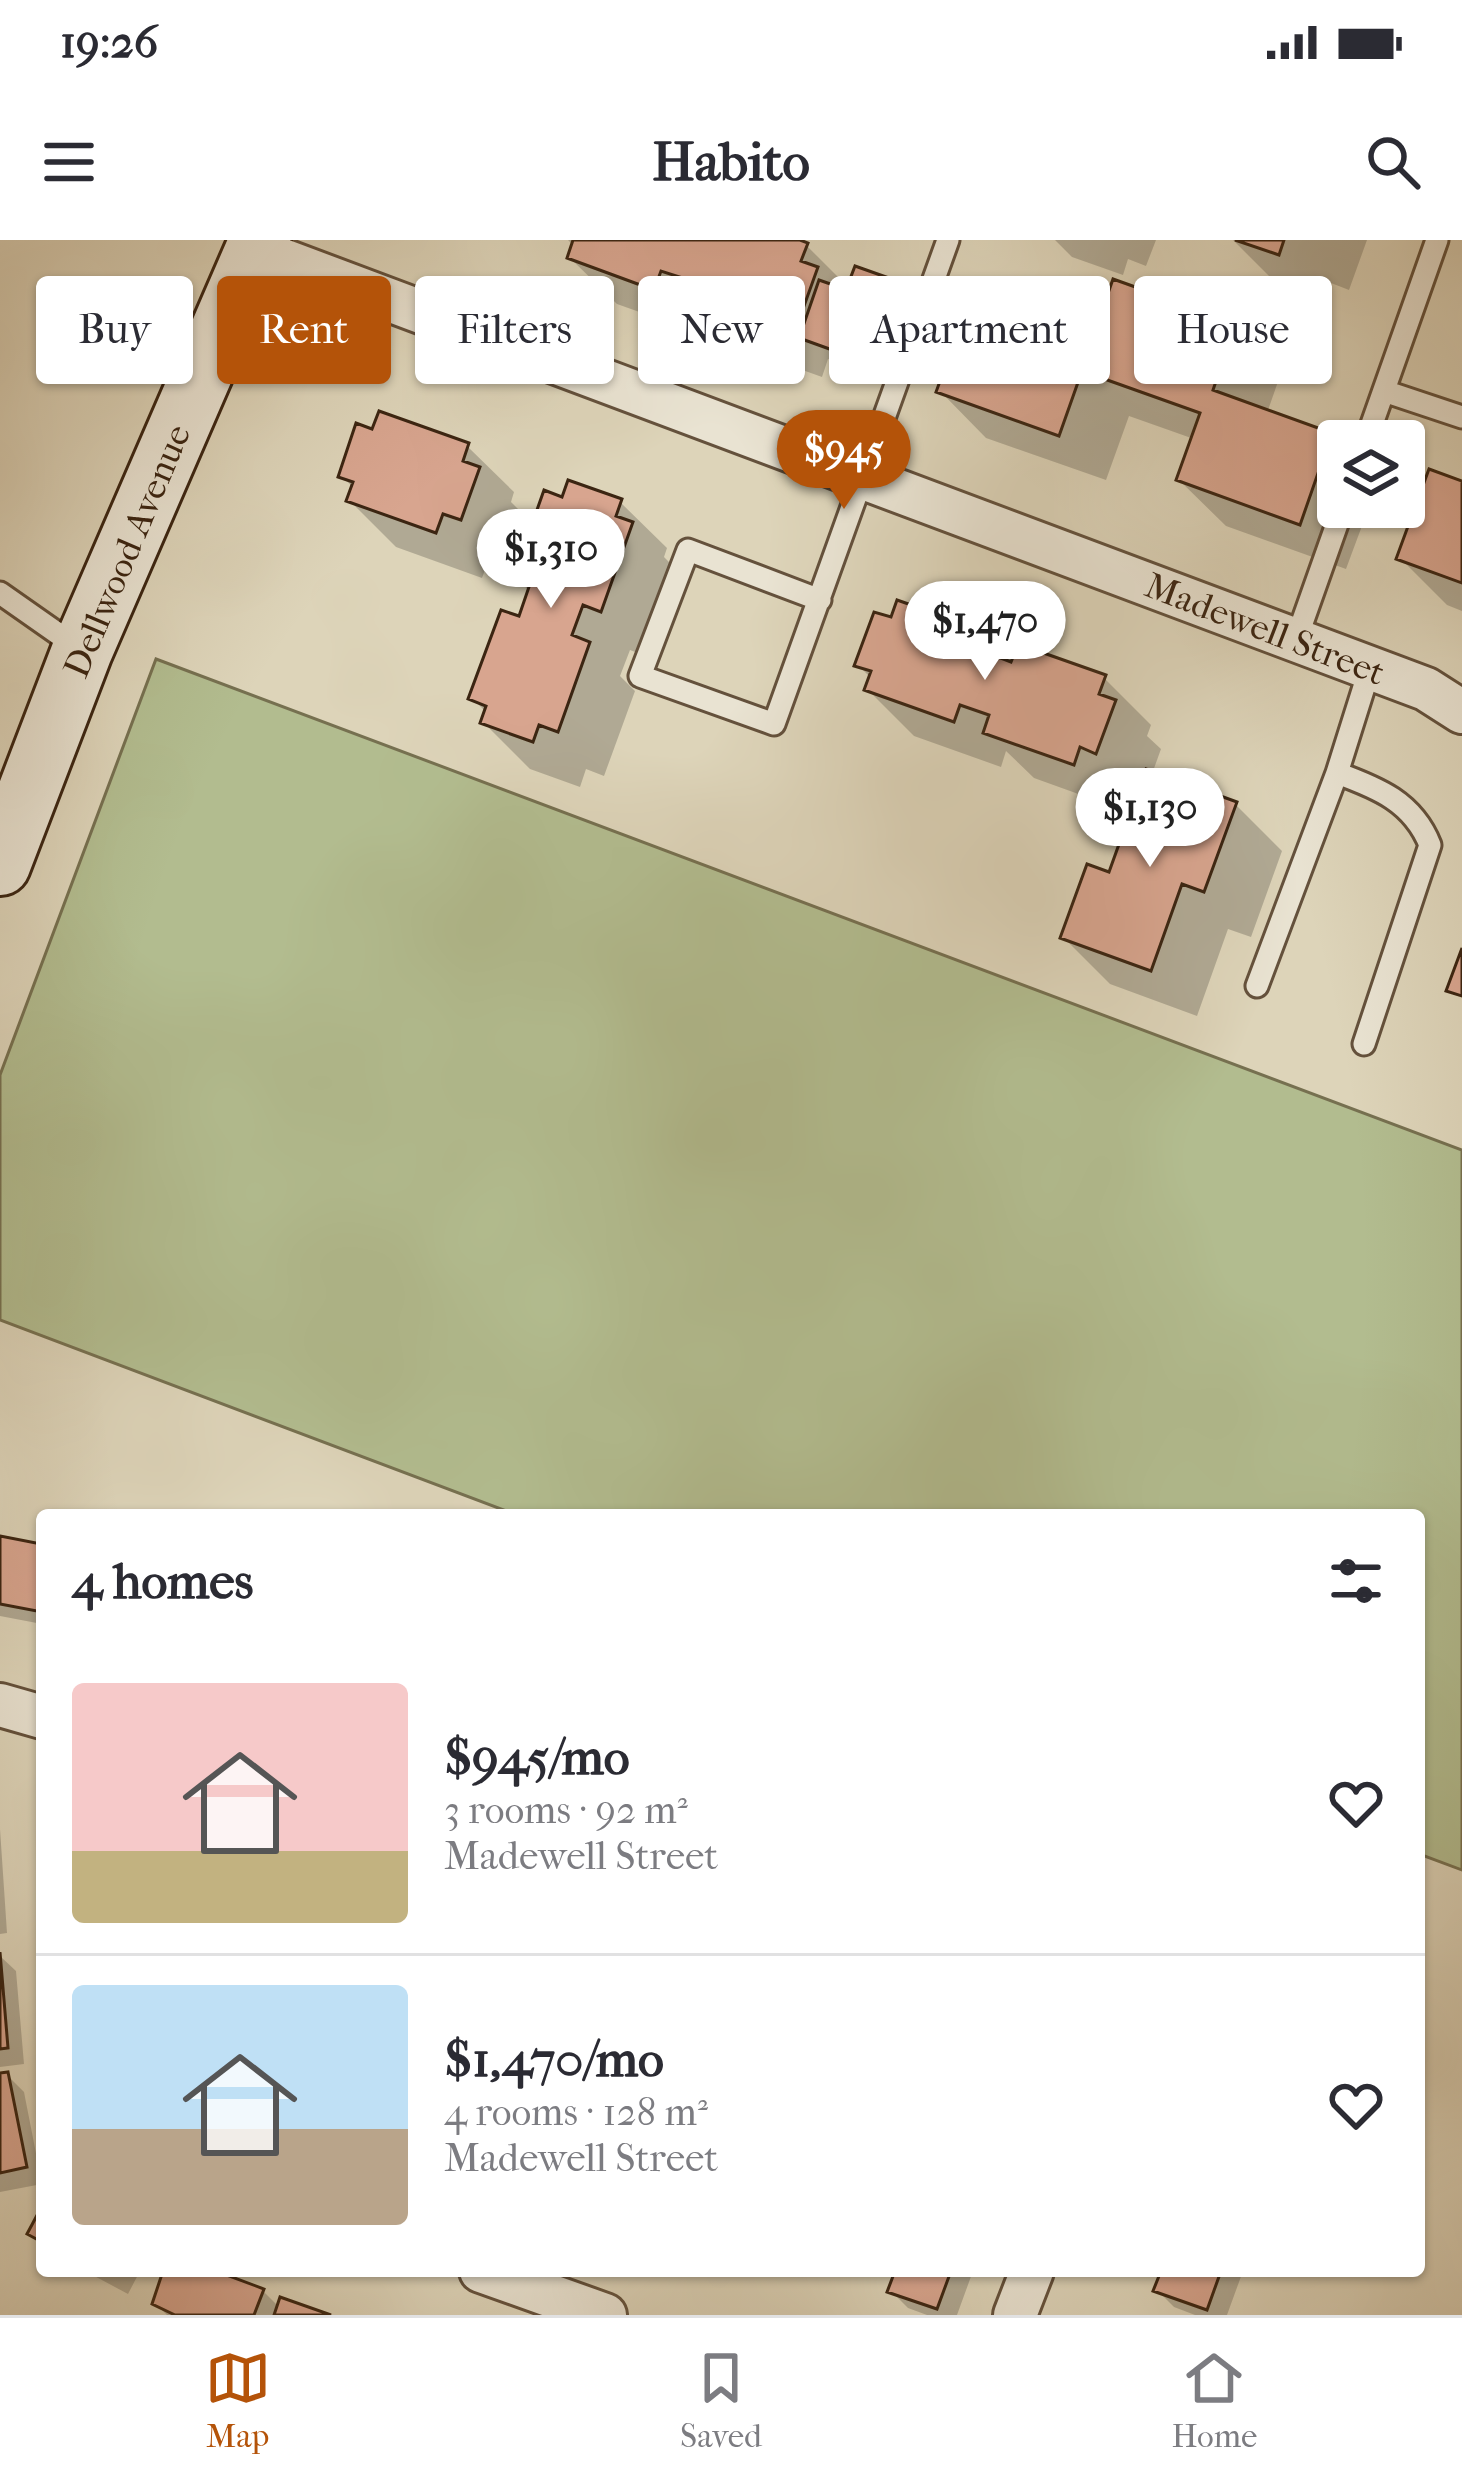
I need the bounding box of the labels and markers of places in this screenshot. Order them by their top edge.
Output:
pin: $945 [773,410,915,512]
pin: $1,310 [453,509,649,611]
pin: $1,470 [887,581,1083,683]
pin: $1,130 [1052,768,1248,870]

